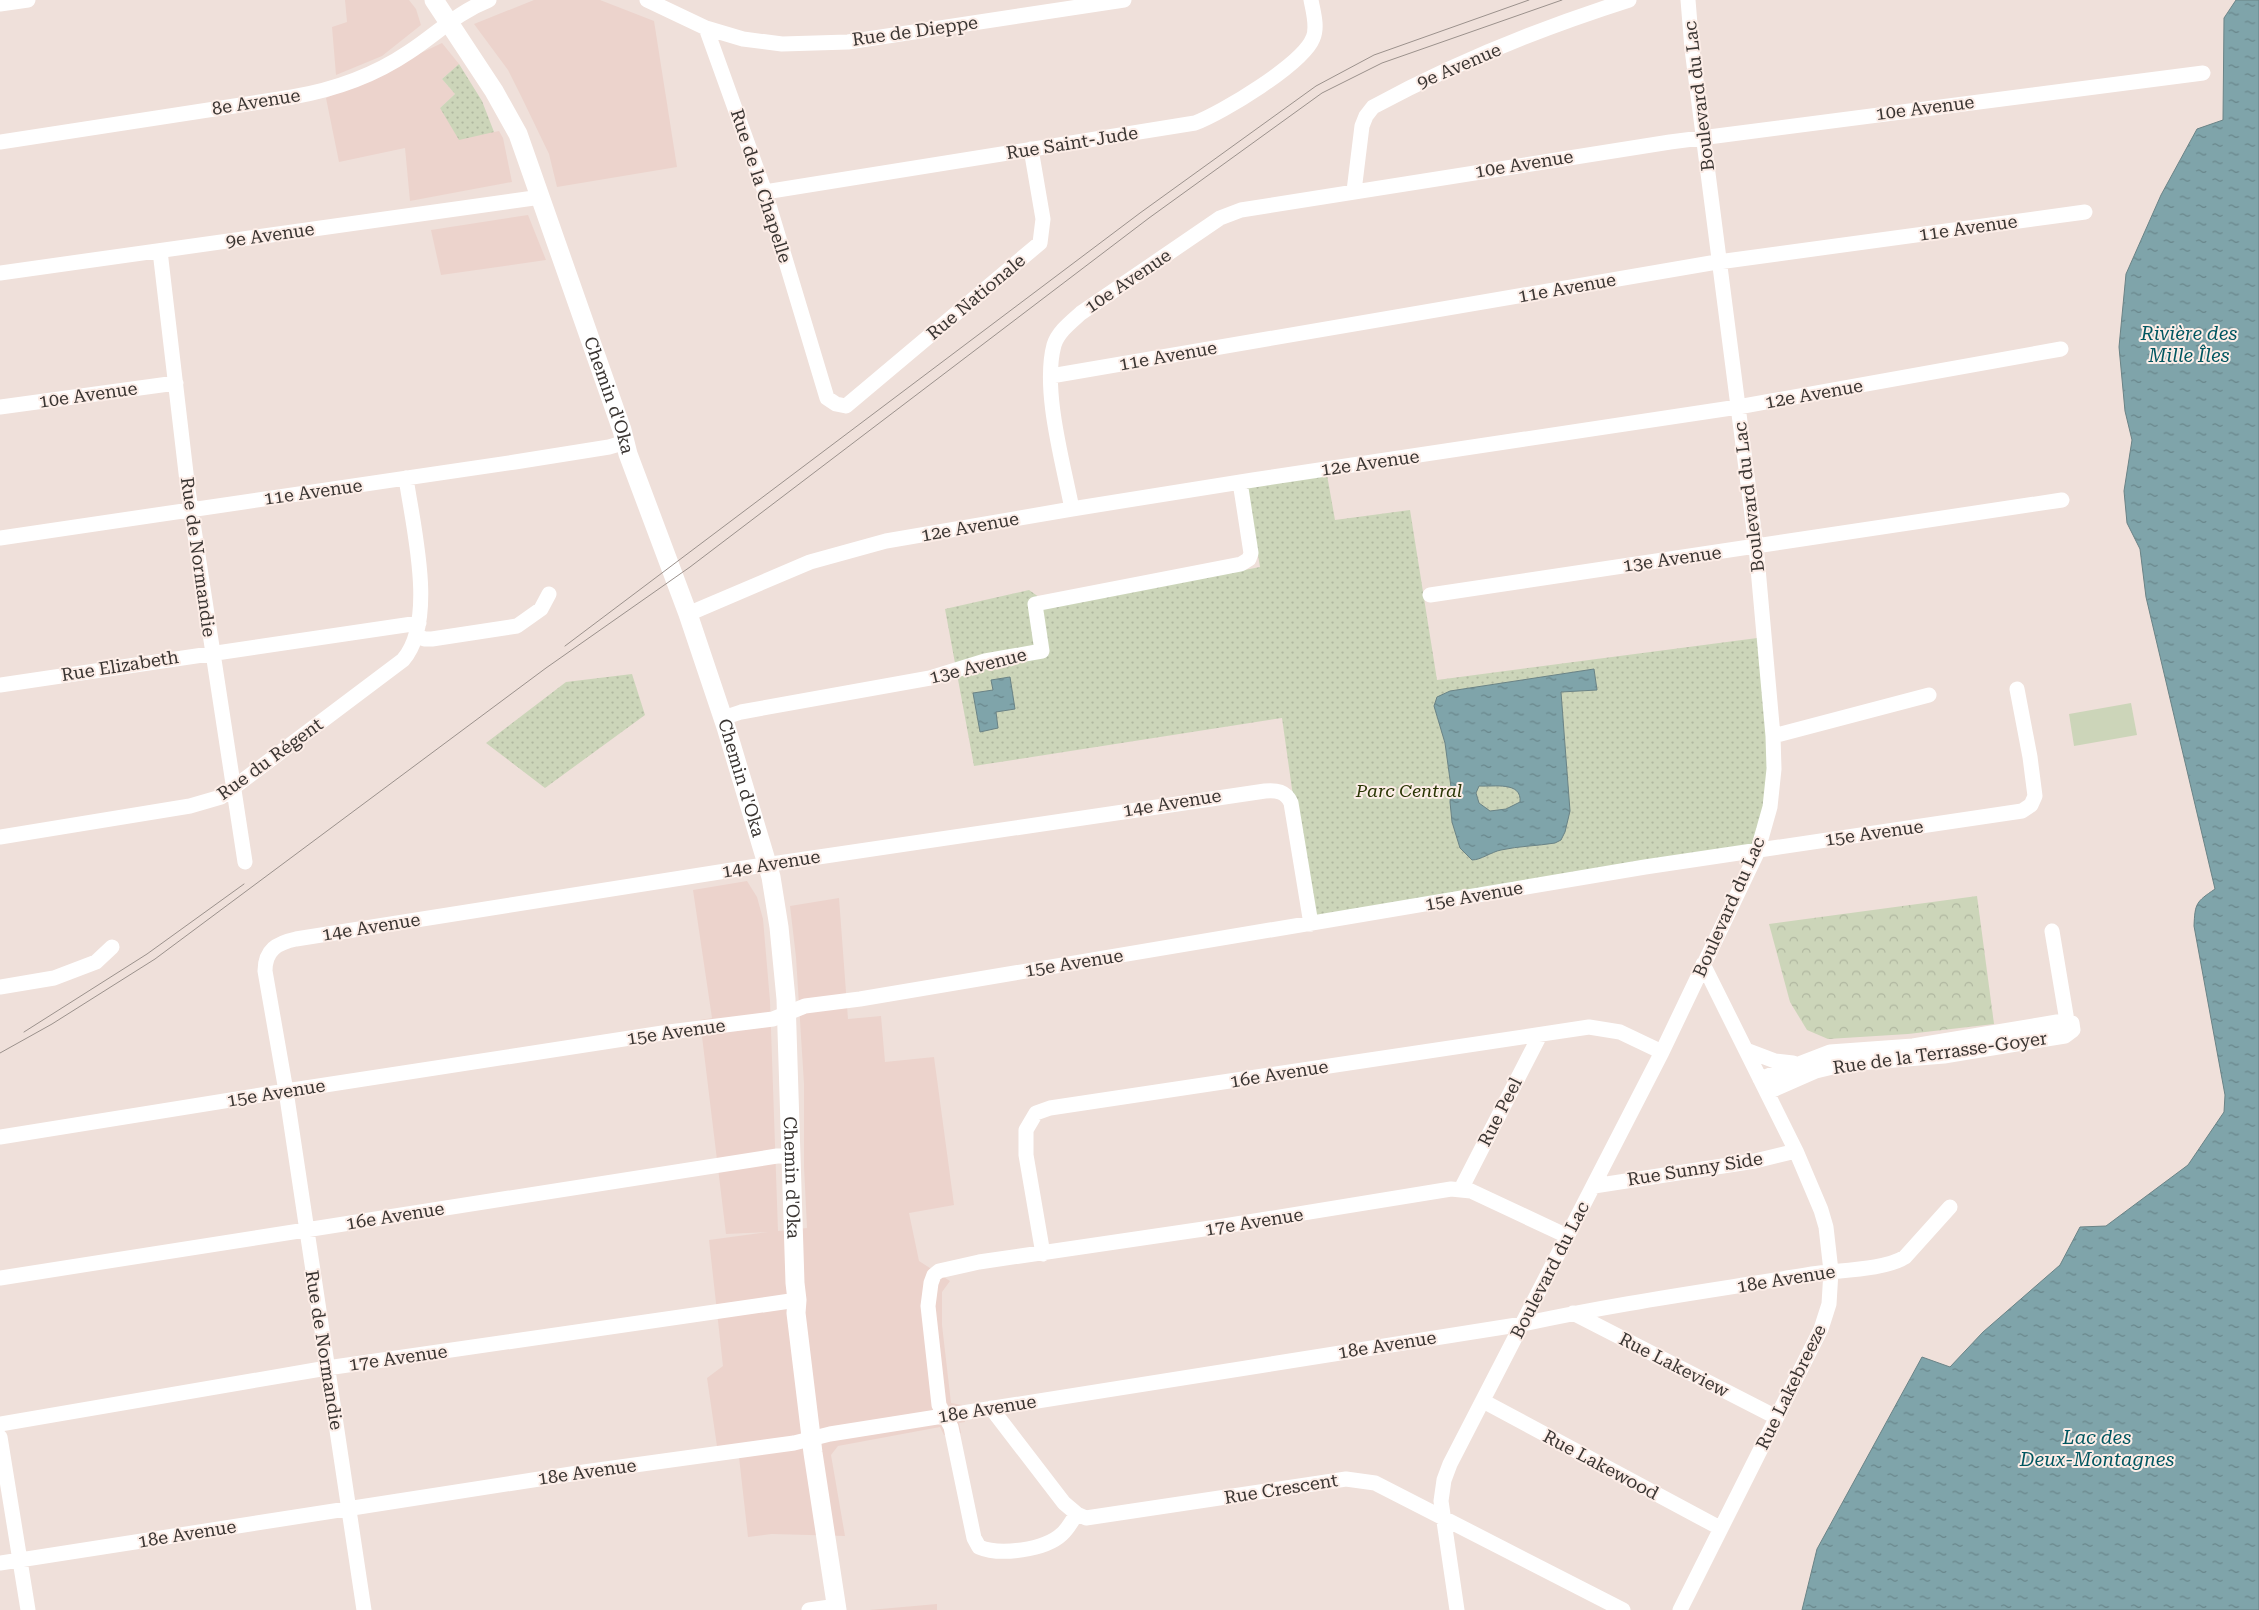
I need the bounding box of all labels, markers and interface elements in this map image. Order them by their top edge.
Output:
street label: Rue de Dieppe [851,11,979,50]
street label: Boulevard du Lac [1679,20,1718,172]
street label: 9e Avenue [1414,38,1504,93]
street label: 8e Avenue [210,84,302,119]
street label: 10e Avenue [1874,91,1976,124]
street label: Rue de la Chapelle [727,106,796,265]
street label: Rue Saint-Jude [1004,122,1139,163]
street label: 10e Avenue [1473,145,1575,182]
street label: 11e Avenue [1917,210,2019,245]
street label: 9e Avenue [224,218,316,251]
street label: 10e Avenue [1081,244,1175,317]
street label: Rue Nationale [922,249,1029,344]
street label: 11e Avenue [1516,269,1618,306]
water label: Rivière des Mille Îles [2140,322,2238,367]
street label: Chemin d'Oka [580,334,639,456]
street label: 11e Avenue [1117,337,1219,374]
street label: 12e Avenue [1763,375,1865,412]
street label: 10e Avenue [37,377,139,412]
street label: Boulevard du Lac [1729,421,1768,573]
street label: 12e Avenue [1319,445,1421,480]
street label: 11e Avenue [262,474,364,509]
street label: Rue de Normandie [177,476,220,638]
street label: 12e Avenue [919,508,1021,545]
street label: 13e Avenue [1621,541,1723,576]
street label: 13e Avenue [927,643,1029,688]
street label: Rue Elizabeth [60,646,181,685]
street label: Rue du Régent [213,713,327,804]
street label: Chemin d'Oka [714,716,769,840]
park label: Parc Central [1355,780,1462,801]
street label: 14e Avenue [1121,784,1223,821]
street label: 15e Avenue [1823,815,1925,850]
street label: Boulevard du Lac [1688,834,1769,980]
street label: 14e Avenue [720,845,822,882]
street label: 15e Avenue [1423,877,1525,914]
street label: 14e Avenue [320,908,422,945]
street label: 15e Avenue [1023,944,1125,981]
street label: 15e Avenue [625,1014,727,1049]
street label: Rue de la Terrasse-Goyer [1831,1027,2048,1078]
street label: 16e Avenue [1228,1055,1330,1092]
street label: 15e Avenue [225,1074,327,1111]
street label: Rue Peel [1473,1074,1526,1150]
street label: Chemin d'Oka [780,1116,805,1239]
street label: Rue Sunny Side [1626,1147,1764,1190]
street label: 16e Avenue [344,1197,446,1234]
street label: Boulevard du Lac [1506,1198,1593,1342]
street label: 17e Avenue [1203,1203,1305,1240]
street label: 18e Avenue [1735,1260,1837,1297]
street label: Rue de Normandie [301,1269,348,1431]
street label: Rue Lakebreeze [1751,1321,1830,1453]
street label: 18e Avenue [1336,1326,1438,1363]
street label: Rue Lakeview [1616,1328,1733,1401]
street label: 17e Avenue [347,1340,449,1375]
street label: 18e Avenue [936,1390,1038,1427]
street label: Rue Lakewood [1540,1425,1663,1504]
water label: Lac des Deux-Montagnes [2019,1426,2175,1471]
street label: 18e Avenue [536,1454,638,1489]
street label: Rue Crescent [1223,1469,1339,1508]
street label: 18e Avenue [136,1515,238,1552]

